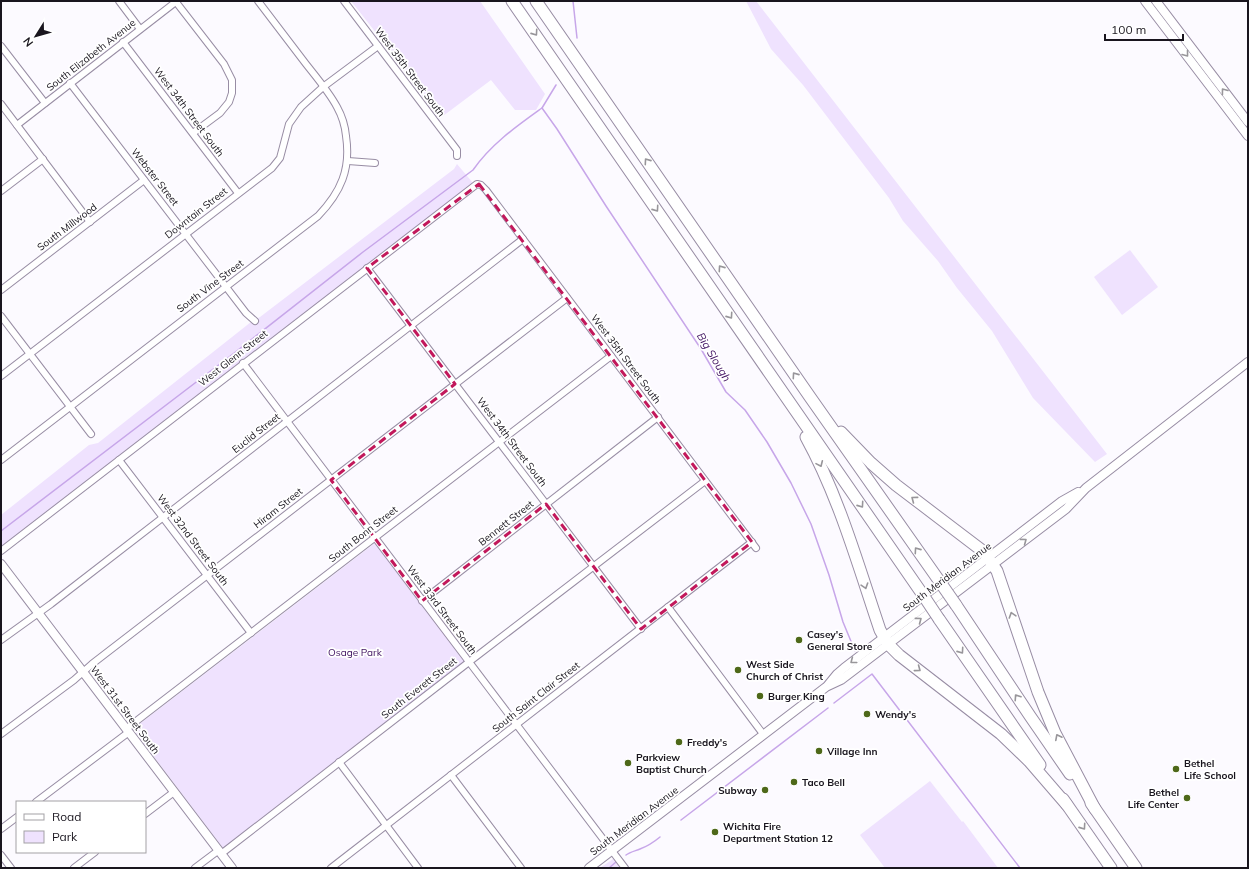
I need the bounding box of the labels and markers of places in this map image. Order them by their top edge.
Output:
place label: Casey's General Store [807,628,873,653]
marker: Casey's General Store [794,635,804,645]
place label: West Side Church of Christ [746,658,823,683]
marker: West Side Church of Christ [733,665,743,675]
place label: Burger King [768,690,825,703]
marker: Burger King [755,691,765,701]
place label: Wendy's [875,708,916,721]
marker: Wendy's [862,709,872,719]
place label: Freddy's [687,736,727,749]
marker: Freddy's [674,737,684,747]
place label: Village Inn [826,745,878,758]
marker: Village Inn [814,746,824,756]
place label: Parkview Baptist Church [636,751,707,776]
place label: Bethel Life School [1184,757,1236,782]
marker: Parkview Baptist Church [623,758,633,768]
marker: Bethel Life School [1171,764,1181,774]
place label: Taco Bell [802,776,845,789]
marker: Taco Bell [789,777,799,787]
place label: Subway [718,784,758,797]
marker: Subway [760,785,770,795]
place label: Bethel Life Center [1128,786,1179,811]
marker: Bethel Life Center [1182,793,1192,803]
place label: Wichita Fire Department Station 12 [723,820,833,845]
marker: Wichita Fire Department Station 12 [710,827,720,837]

